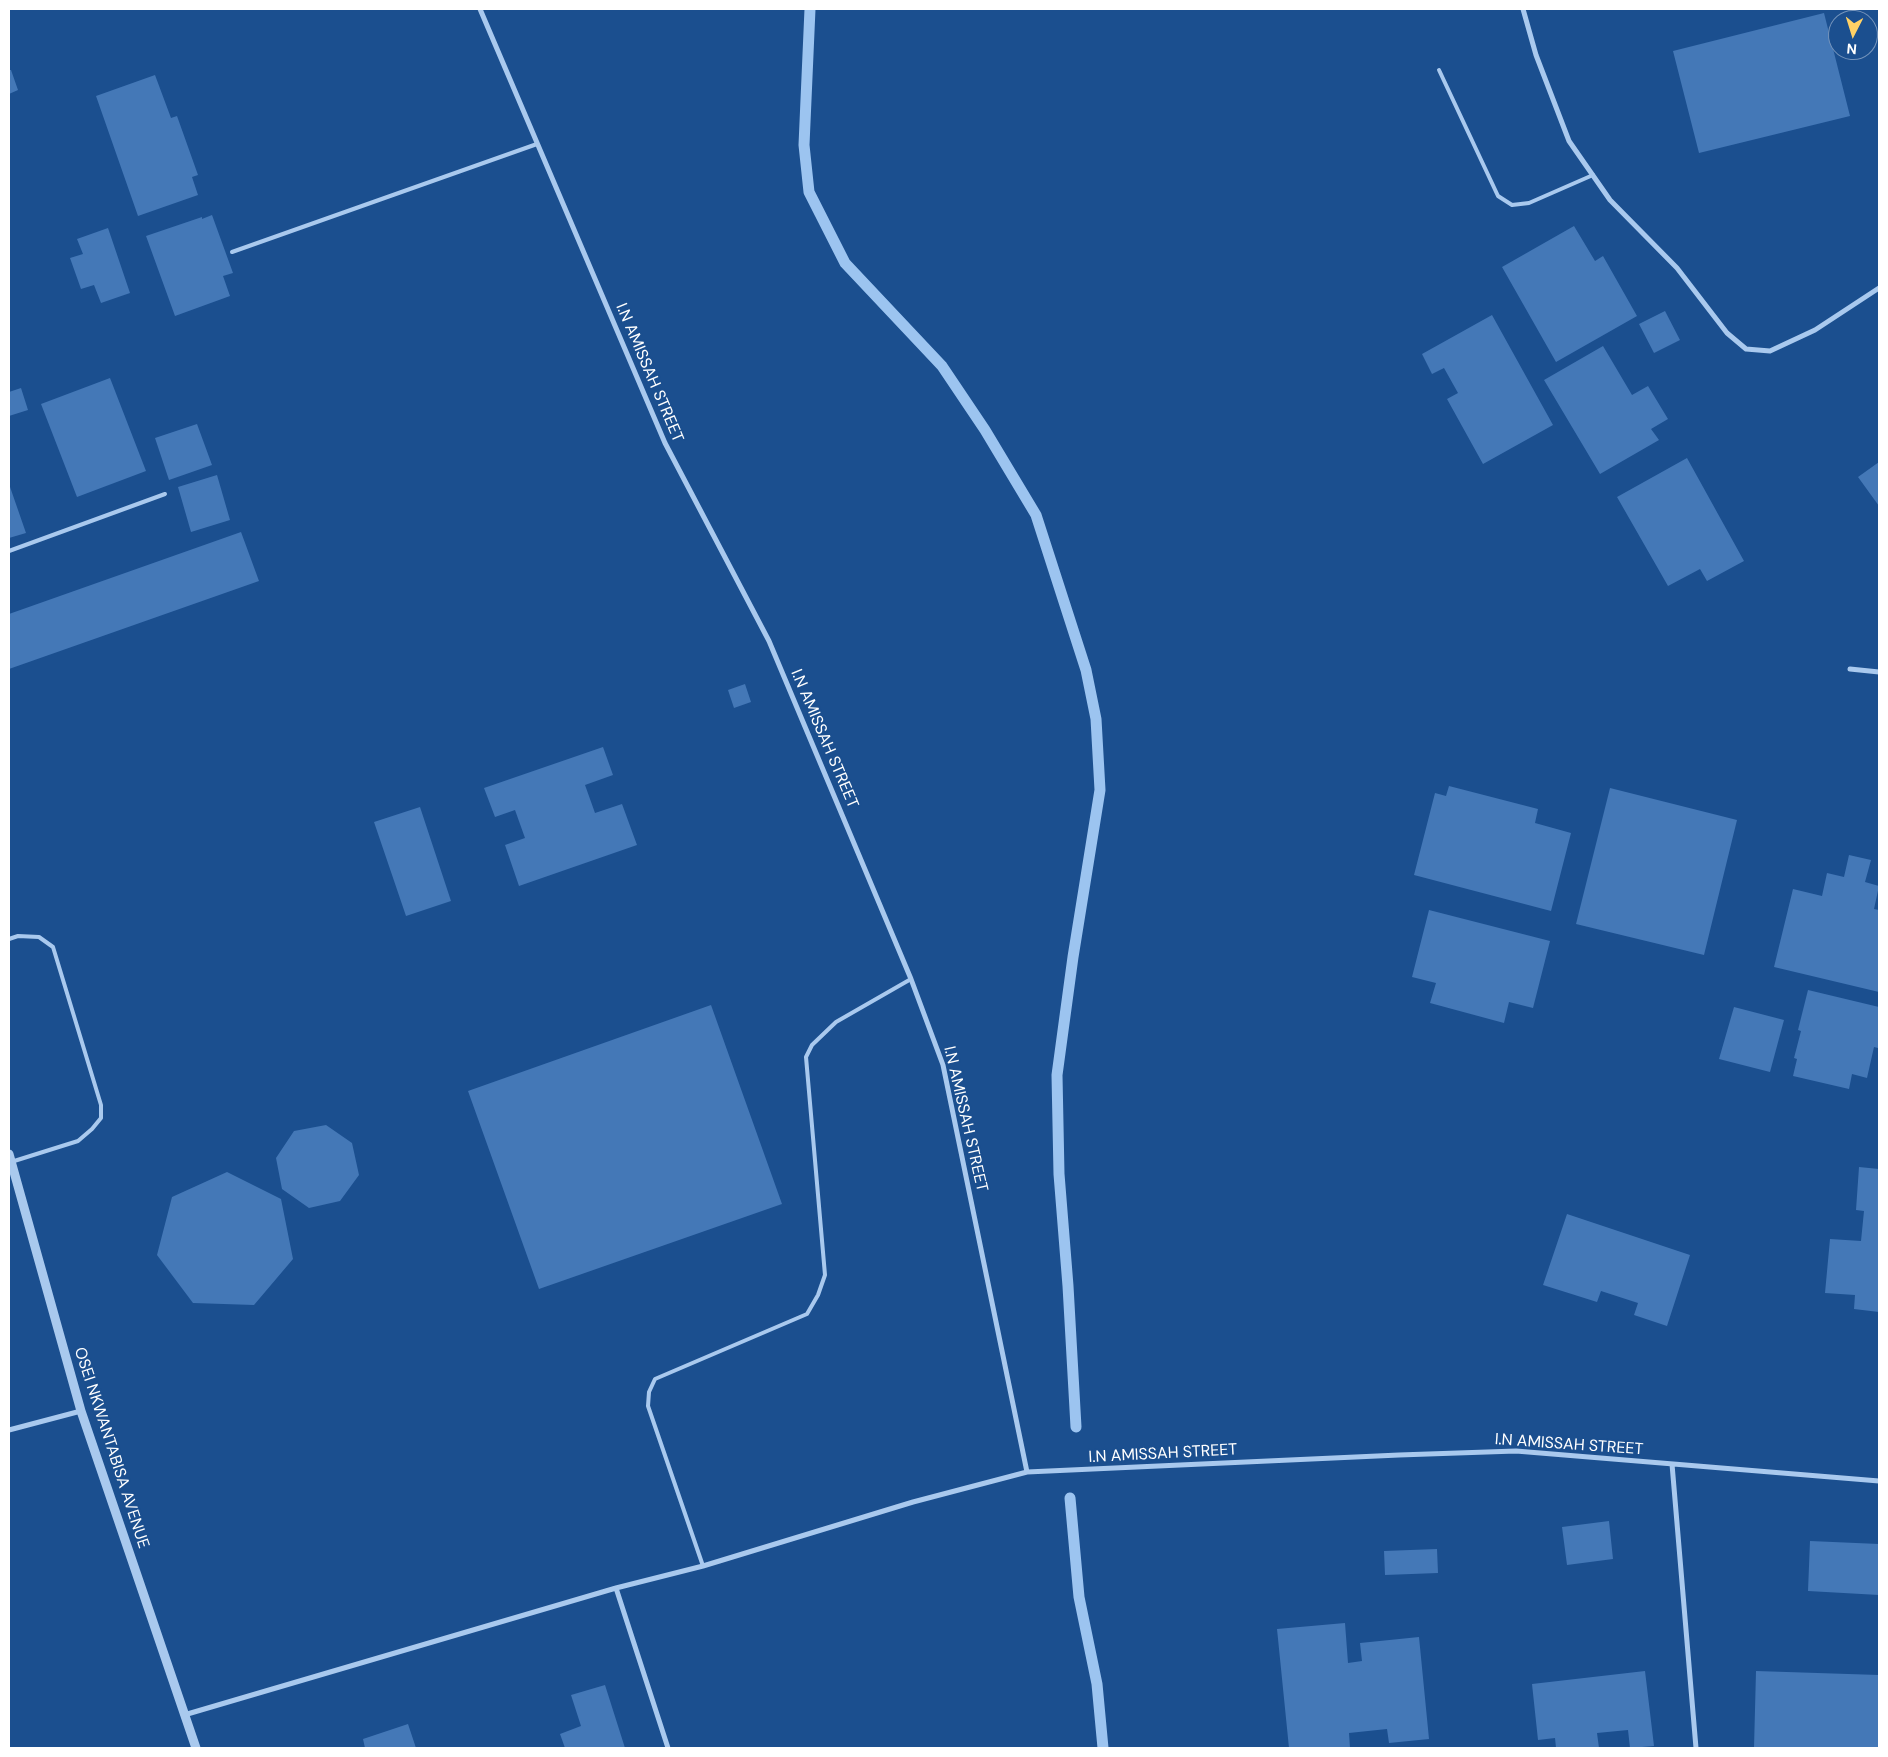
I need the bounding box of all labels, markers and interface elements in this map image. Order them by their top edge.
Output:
north arrow [1828,10,1878,60]
text: N [1846,40,1858,58]
street label: I.N AMISSAH STREET [611,301,687,445]
street label: I.N AMISSAH STREET [786,667,862,811]
street label: I.N AMISSAH STREET [939,1044,991,1194]
street label: OSEI NKWANTABISA AVENUE [69,1345,153,1551]
street label: I.N AMISSAH STREET [1494,1430,1644,1460]
street label: I.N AMISSAH STREET [1088,1441,1238,1467]

